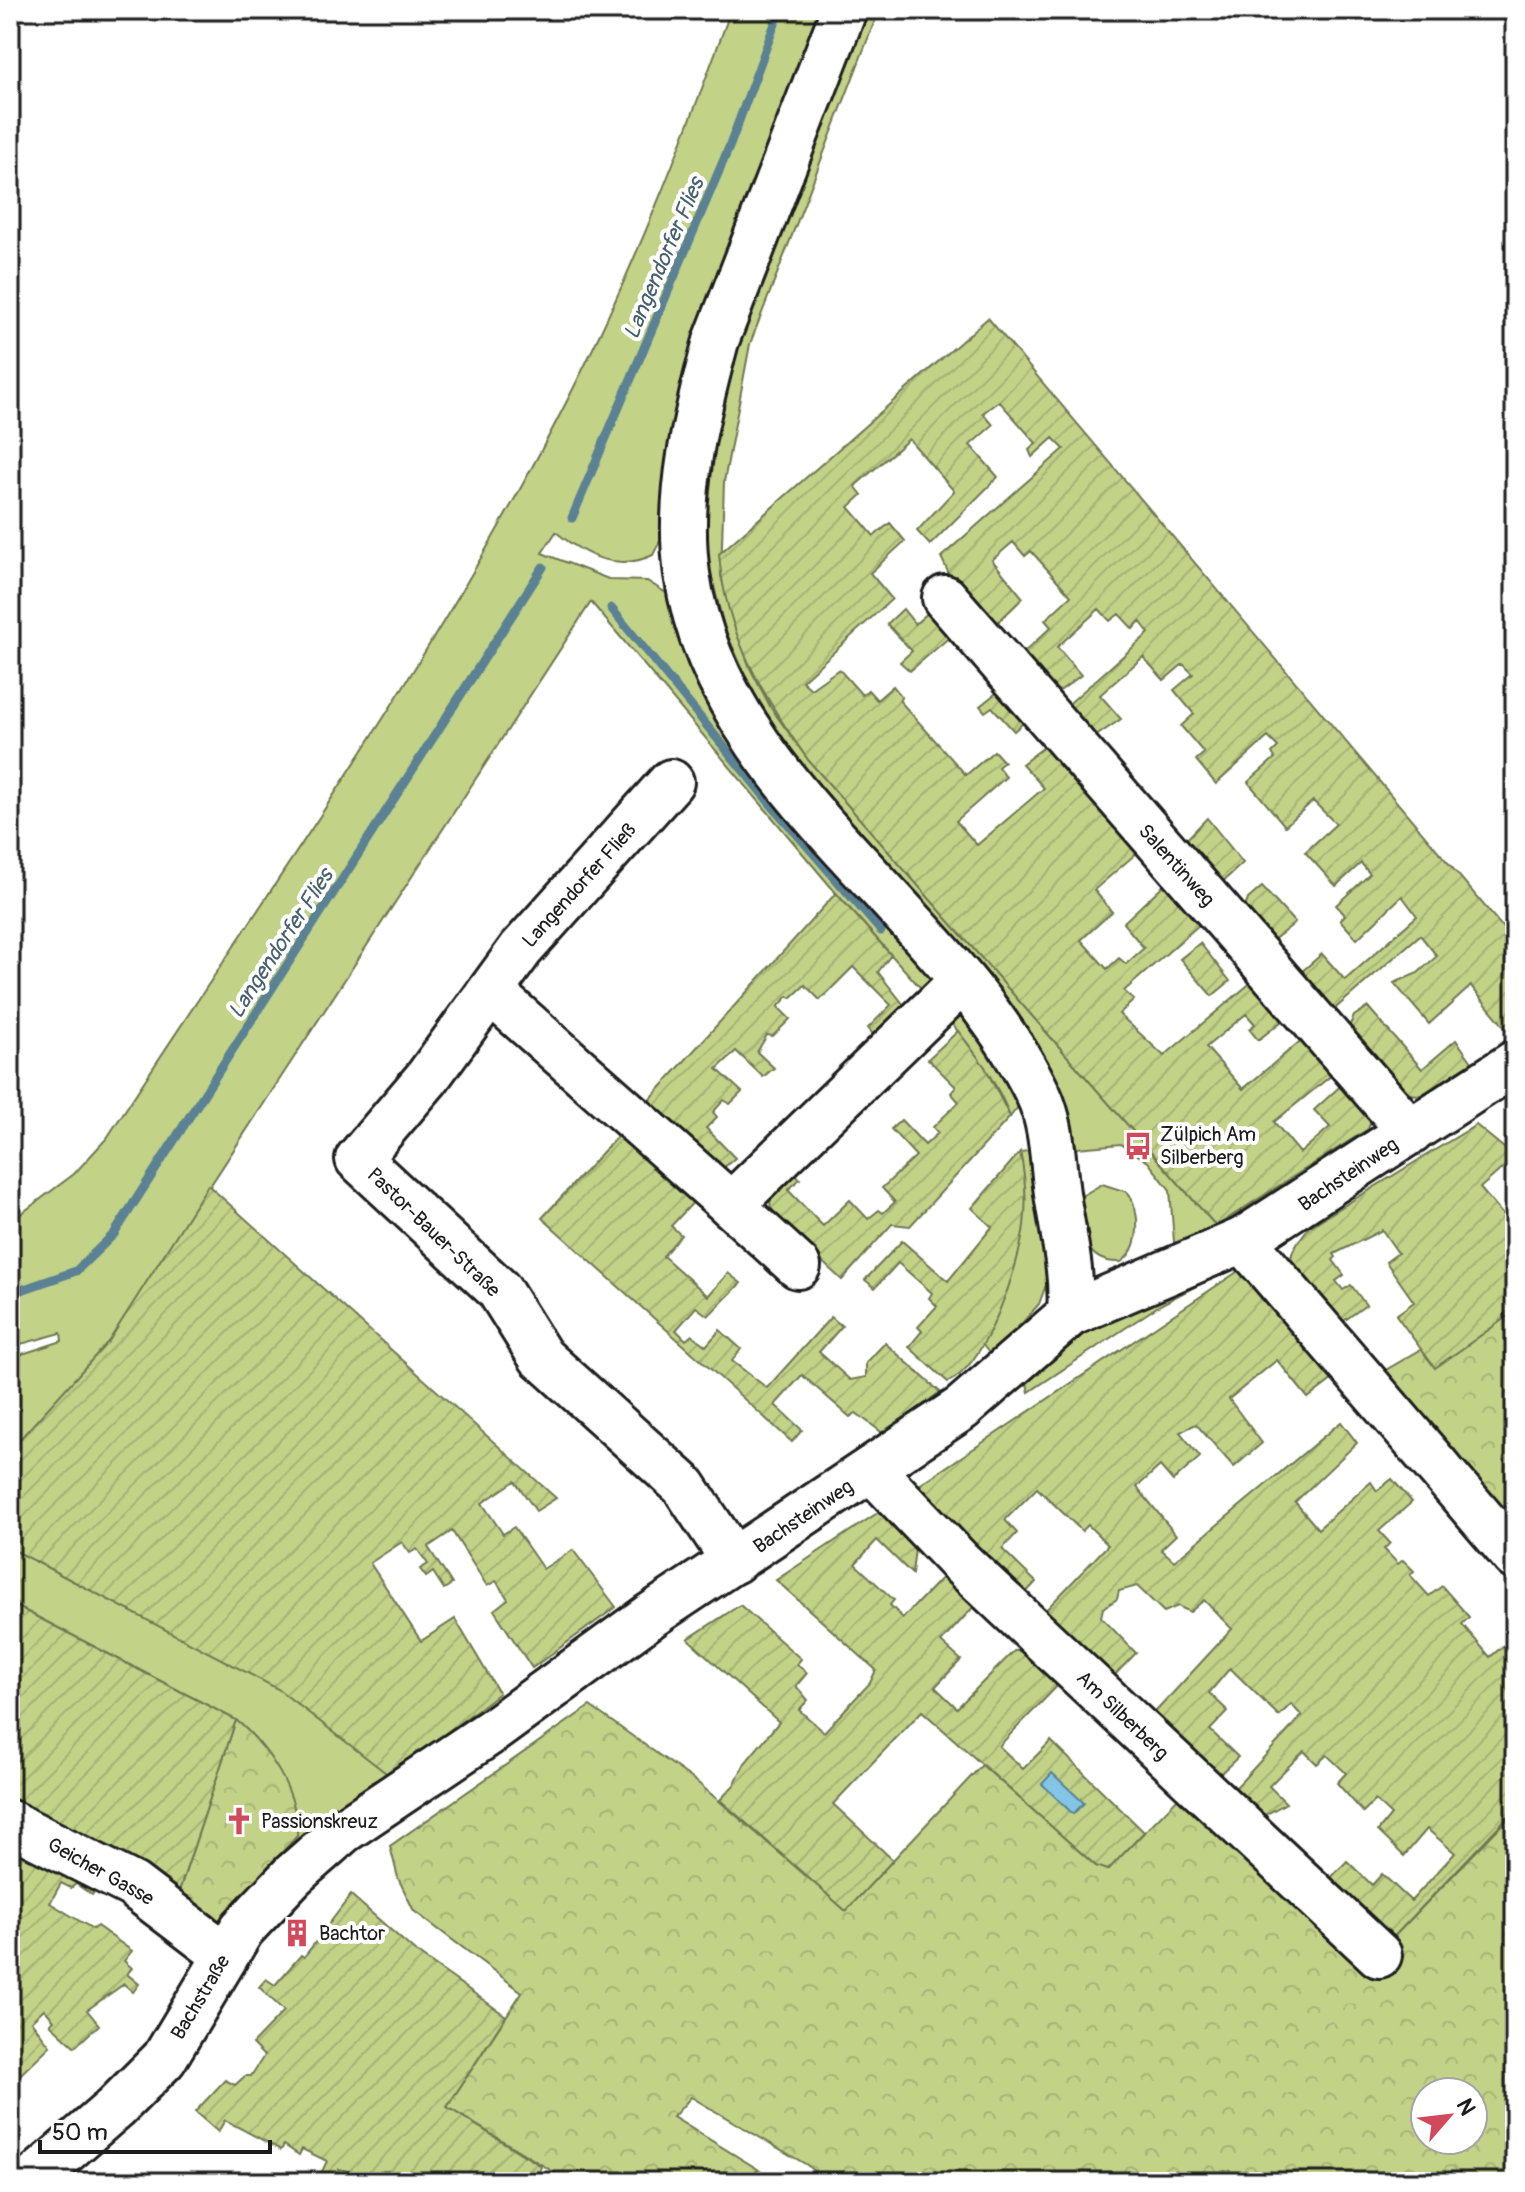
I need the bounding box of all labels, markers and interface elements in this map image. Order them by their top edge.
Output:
water label: Langendorfer Flies [617,172,711,343]
street label: Langendorfer Fließ [517,818,642,953]
street label: Salentinweg [1133,819,1220,912]
water label: Langendorfer Flies [222,862,341,1024]
place label: Zülpich Am Silberberg [1160,1122,1256,1170]
bus stop icon: Zülpich Am Silberberg [1123,1131,1153,1161]
street label: Bachsteinweg [1294,1132,1403,1217]
street label: Pastor-Bauer-Straße [362,1162,506,1302]
street label: Bachsteinweg [749,1474,858,1559]
street label: Am Silberberg [1071,1665,1174,1765]
church icon: Passionskreuz [224,1806,254,1836]
place label: Passionskreuz [261,1809,378,1834]
street label: Geicher Gasse [43,1832,158,1911]
building icon: Bachtor [282,1918,312,1948]
place label: Bachtor [319,1921,385,1946]
street label: Bachstraße [165,1950,236,2044]
north arrow [1409,2076,1489,2156]
text: N [1450,2094,1482,2120]
scale bar [40,2104,270,2154]
text: 50 m [52,2118,108,2147]

